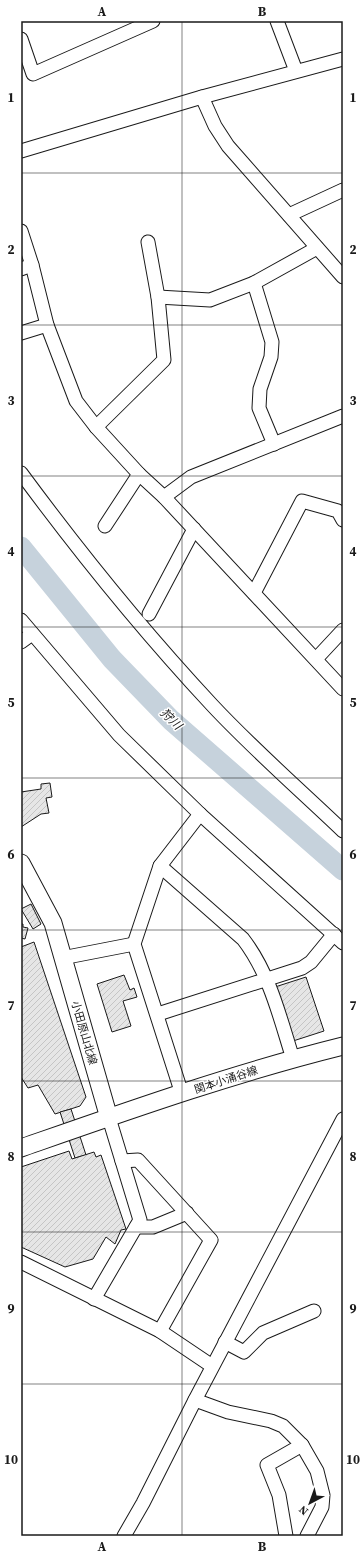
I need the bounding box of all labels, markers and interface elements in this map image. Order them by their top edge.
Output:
text: A [98,3,107,20]
text: B [258,3,267,20]
text: 1 [7,89,15,106]
text: 1 [349,89,357,106]
text: 2 [7,241,15,258]
text: 2 [349,241,357,258]
text: 3 [7,392,15,409]
text: 3 [349,392,357,409]
text: 4 [7,543,15,560]
text: 4 [349,543,357,560]
text: 5 [7,694,15,711]
text: 5 [349,694,357,711]
water label: 狩川 [157,705,187,734]
text: 6 [7,846,15,863]
text: 6 [349,846,357,863]
text: 7 [7,997,15,1014]
text: 7 [349,997,357,1014]
street label: 小田原山北線 [68,999,100,1067]
street label: 関本小涌谷線 [192,1063,260,1097]
text: 8 [7,1148,15,1165]
text: 8 [349,1148,357,1165]
text: 9 [7,1300,15,1317]
text: 9 [349,1300,357,1317]
text: 10 [4,1451,18,1468]
text: 10 [346,1451,360,1468]
north arrow [290,1483,330,1523]
text: N [296,1502,312,1518]
text: A [98,1538,107,1555]
text: B [258,1538,267,1555]

